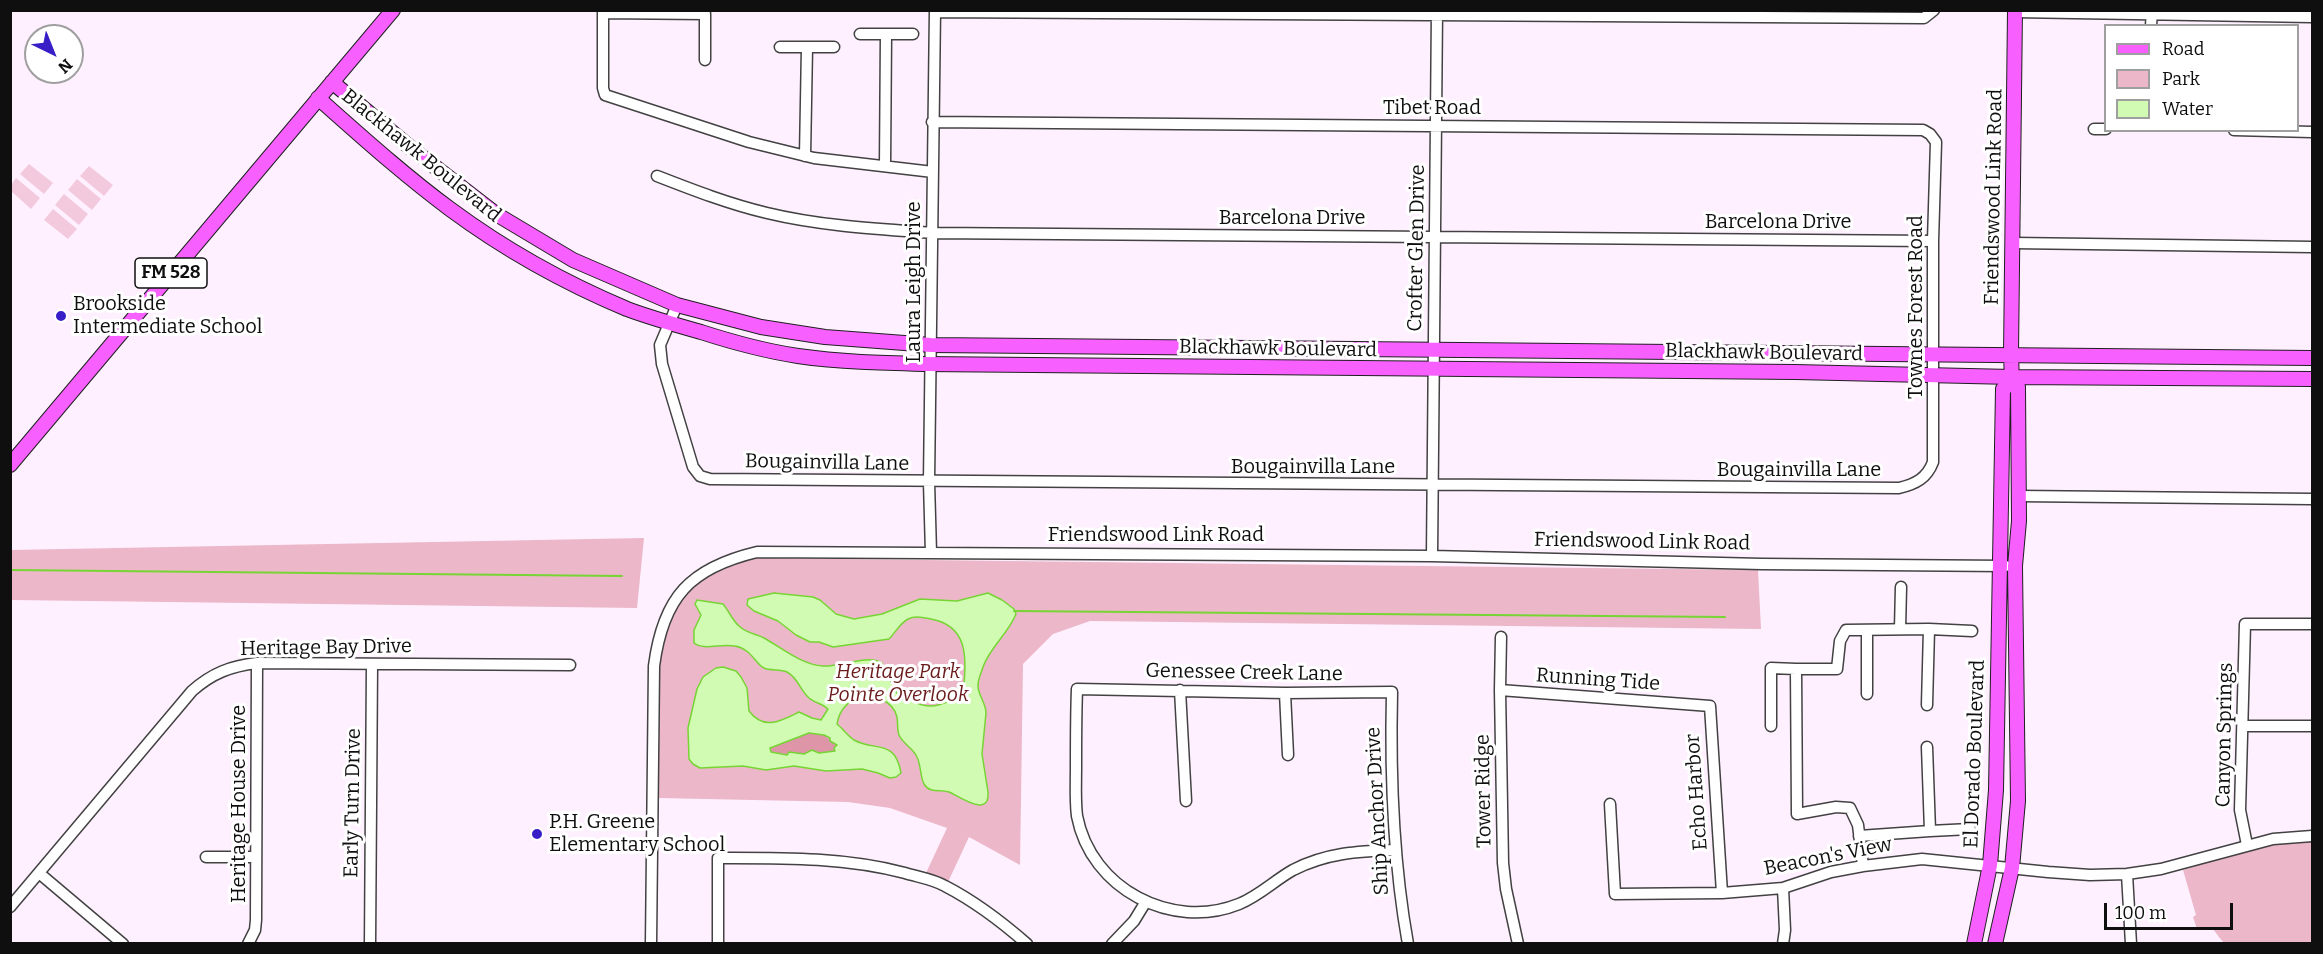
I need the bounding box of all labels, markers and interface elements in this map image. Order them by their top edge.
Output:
north arrow [24,24,84,84]
legend [2104,24,2299,132]
text: Road [2162,38,2204,60]
text: N [54,55,76,77]
text: Park [2162,68,2200,90]
street label: Blackhawk Boulevard [336,84,506,228]
street label: Friendswood Link Road [1980,89,2008,305]
street label: Tibet Road [1383,96,1481,120]
text: Water [2162,98,2213,120]
street label: Crofter Glen Drive [1404,164,1430,332]
street label: Laura Leigh Drive [902,201,926,363]
street label: Barcelona Drive [1219,206,1365,230]
street label: Barcelona Drive [1705,210,1851,234]
street label: Townes Forest Road [1904,215,1928,399]
road number: FM 528 [135,258,207,288]
place label: Brookside Intermediate School [73,292,262,339]
marker: Brookside Intermediate School [54,309,68,323]
street label: Blackhawk Boulevard [1179,335,1377,363]
street label: Blackhawk Boulevard [1665,339,1863,367]
street label: Bougainvilla Lane [745,450,909,476]
street label: Bougainvilla Lane [1231,455,1395,479]
street label: Bougainvilla Lane [1717,458,1881,482]
street label: Friendswood Link Road [1048,523,1264,547]
street label: Friendswood Link Road [1534,528,1750,556]
street label: Heritage Bay Drive [240,635,412,661]
street label: Genessee Creek Lane [1145,659,1343,687]
street label: El Dorado Boulevard [1960,659,1990,849]
park label: Heritage Park Pointe Overlook [827,660,969,707]
street label: Canyon Springs [2212,662,2238,808]
street label: Running Tide [1535,664,1661,696]
street label: Heritage House Drive [227,705,251,903]
street label: Ship Anchor Drive [1362,726,1394,896]
street label: Early Turn Drive [340,728,366,878]
street label: Echo Harbor [1681,733,1713,851]
street label: Tower Ridge [1471,734,1497,848]
place label: P.H. Greene Elementary School [549,810,725,857]
marker: P.H. Greene Elementary School [530,827,544,841]
street label: Beacon's View [1762,833,1894,881]
scale bar [2107,891,2236,929]
text: 100 m [2115,902,2166,924]

